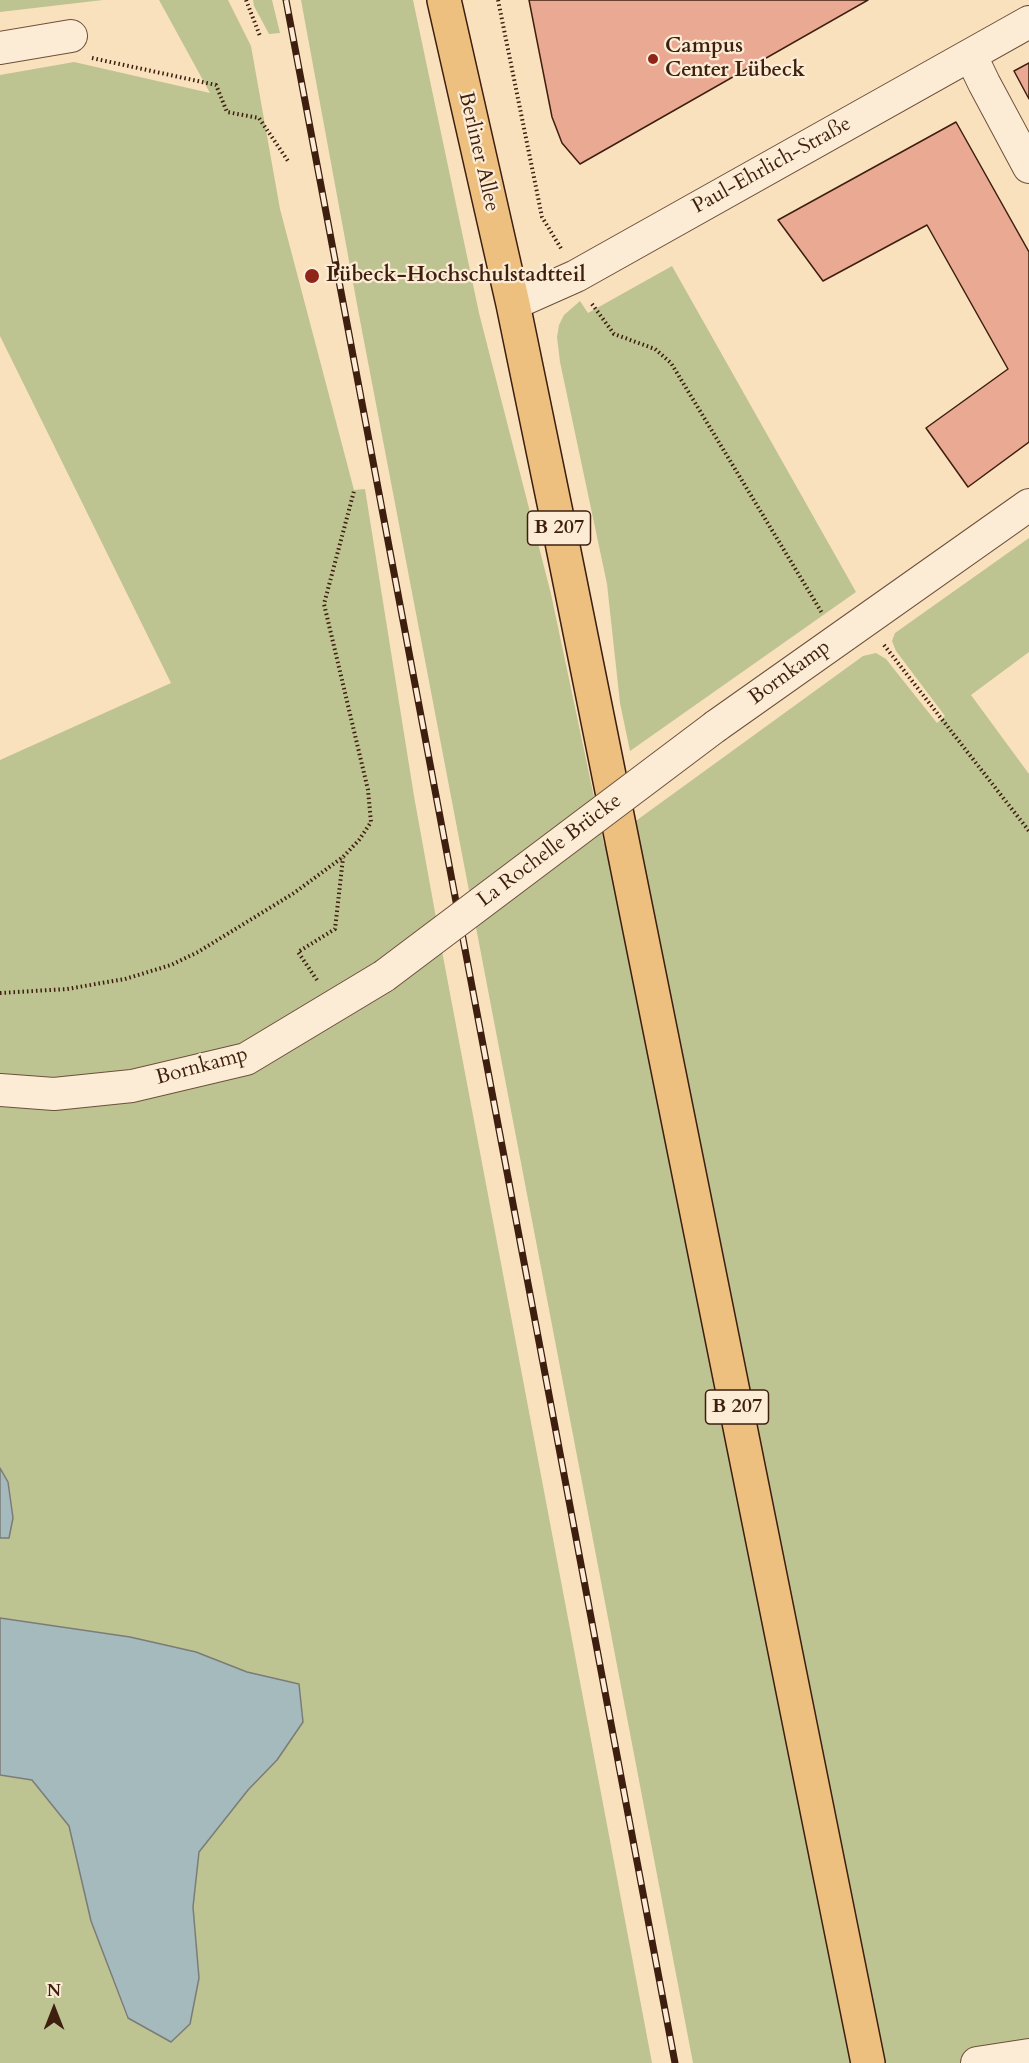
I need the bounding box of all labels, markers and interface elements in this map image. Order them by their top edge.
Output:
place label: Campus Center Lübeck [665,34,805,84]
marker: Campus Center Lübeck [646,52,660,66]
street label: Berliner Allee [452,90,504,214]
street label: Paul-Ehrlich-Straße [688,112,856,220]
place label: Lübeck-Hochschulstadtteil [326,263,586,289]
marker: Lübeck-Hochschulstadtteil [303,267,321,285]
road number: B 207 [528,511,590,545]
street label: Bornkamp [744,635,836,711]
street label: La Rochelle Brücke [473,789,627,913]
street label: Bornkamp [153,1043,251,1091]
road number: B 207 [706,1390,768,1424]
north arrow [24,1979,84,2039]
text: N [47,1980,61,2002]

